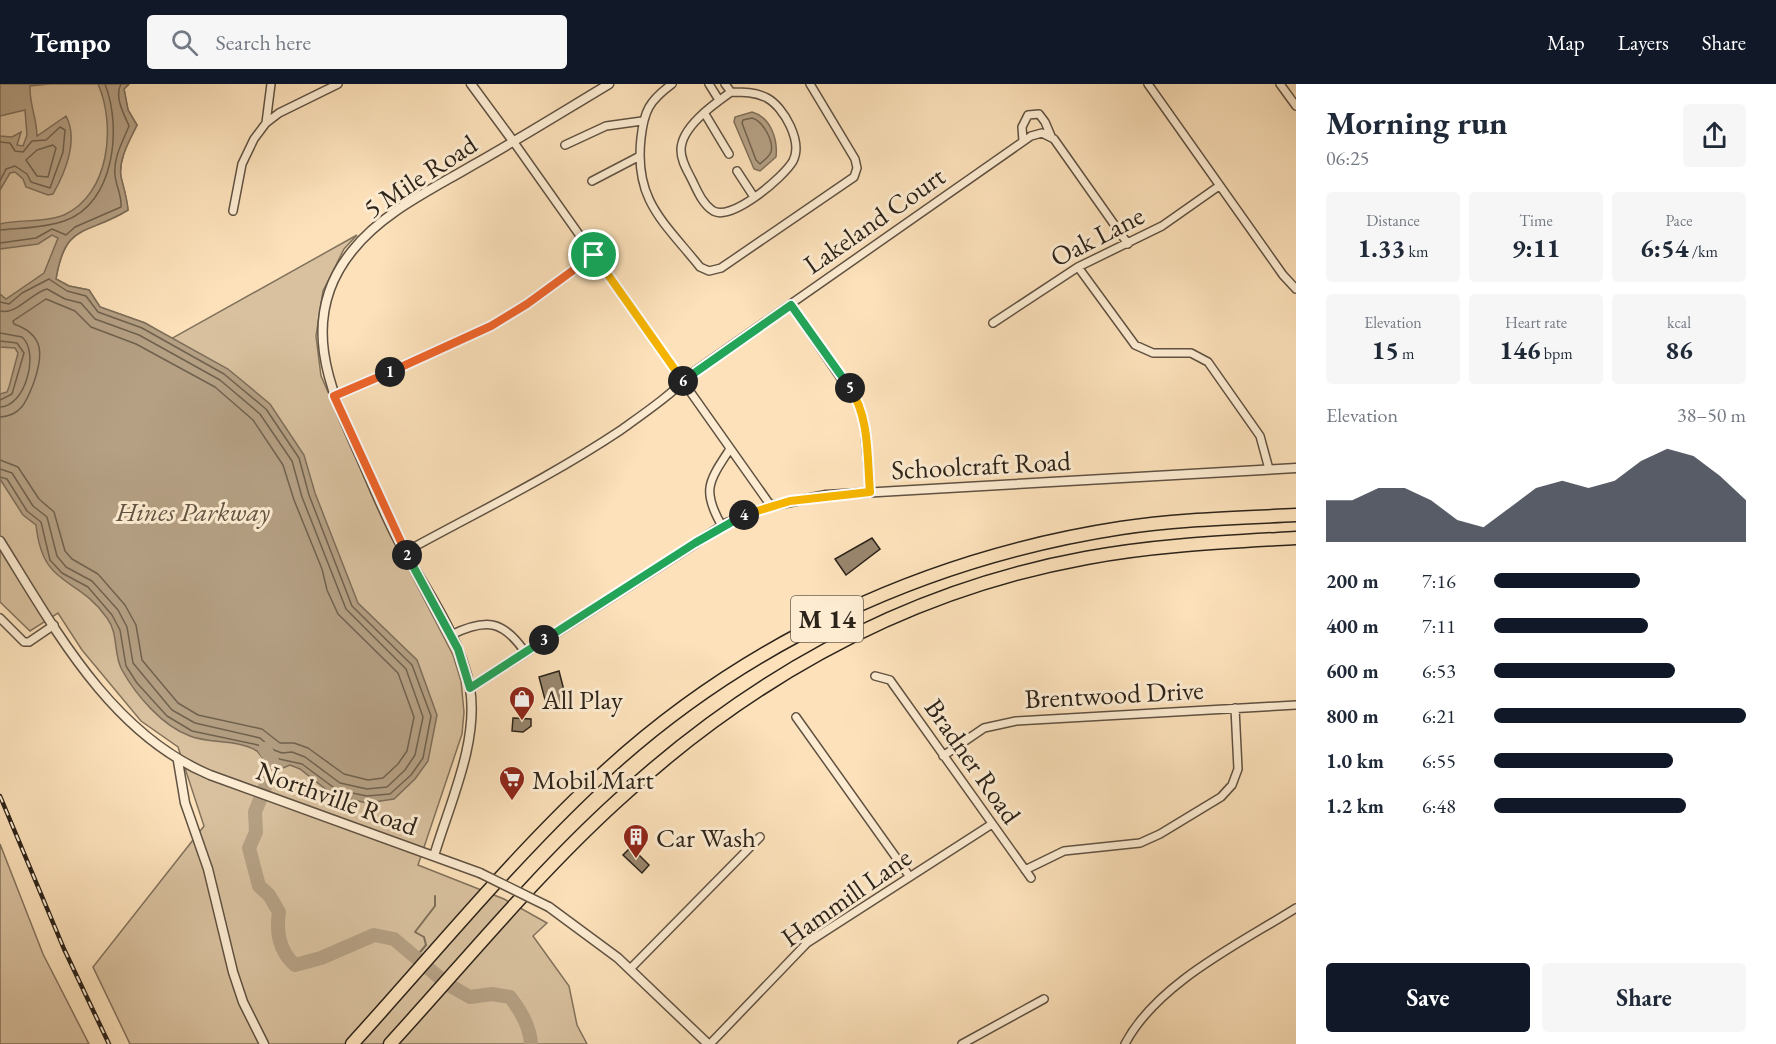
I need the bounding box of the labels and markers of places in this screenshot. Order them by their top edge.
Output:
pin [568,229,619,280]
pin: 1 [375,357,405,387]
pin: 6 [668,366,698,396]
pin: 5 [835,373,865,403]
pin: 4 [729,500,759,530]
pin: 2 [392,540,422,570]
pin: 3 [529,625,559,655]
place label: All Play [541,682,623,717]
shop icon: All Play [507,684,537,722]
place label: Mobil Mart [532,762,654,797]
supermarket icon: Mobil Mart [497,764,527,802]
place label: Car Wash [656,820,756,855]
building icon: Car Wash [621,822,651,860]

